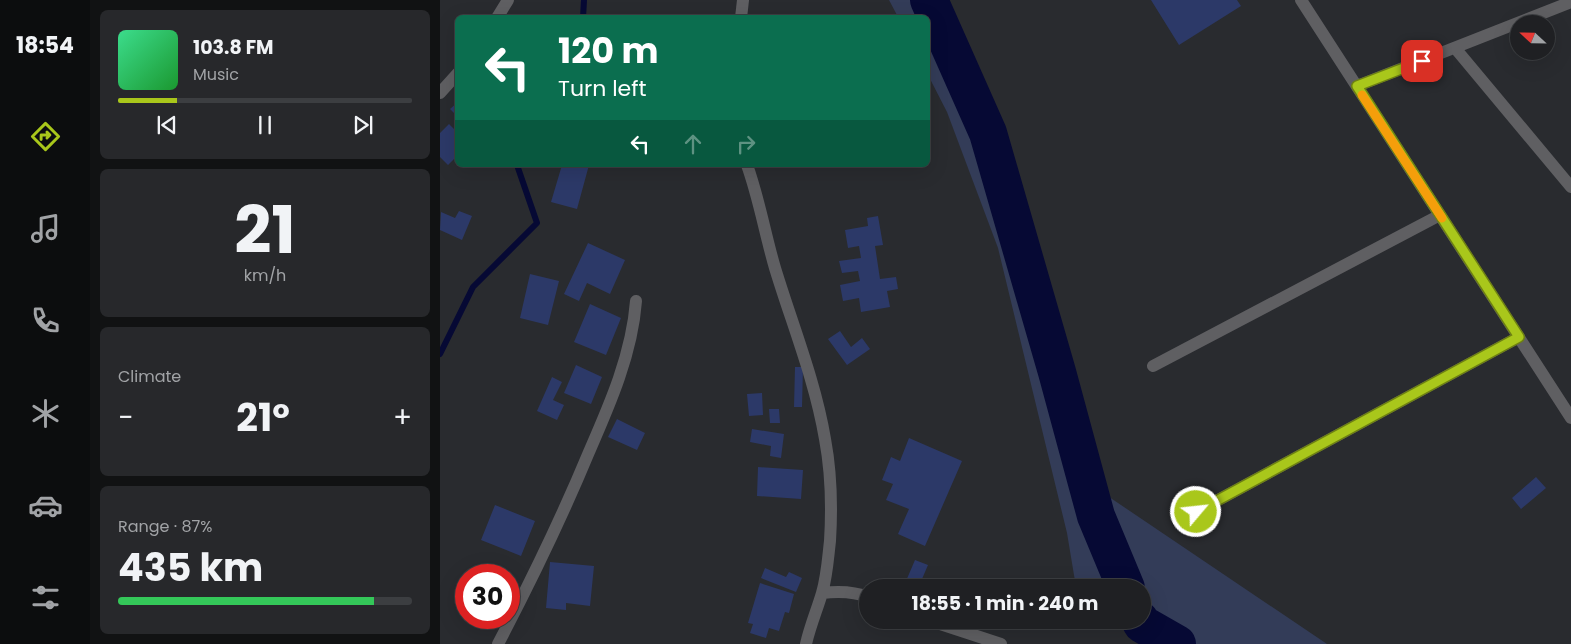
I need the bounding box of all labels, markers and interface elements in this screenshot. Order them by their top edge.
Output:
north arrow [1510,15,1555,60]
map controls [1510,15,1555,60]
text: 120 m [558,26,658,75]
text: 18:54 [16,30,74,61]
text: 103.8 FM [193,34,274,61]
icon: left [475,35,540,100]
pin [1401,40,1443,82]
icon: arrive [1408,47,1436,75]
text: Music [193,63,239,86]
text: Turn left [558,73,646,104]
icon: previous [153,111,181,139]
icon: pause [251,111,279,139]
icon: next [349,111,377,139]
icon: directions [28,119,63,154]
icon: left [626,130,654,158]
icon: ahead [679,130,707,158]
icon: right [732,130,760,158]
text: 21 [234,185,296,276]
icon: music [28,211,63,246]
text: km/h [244,264,286,287]
icon: phone [28,303,63,338]
text: Climate [118,365,181,388]
text: 21° [236,391,290,444]
icon: climate [28,396,63,431]
text: − [118,398,133,437]
text: + [393,398,412,437]
position arrow [1169,485,1221,537]
icon: car [28,488,63,523]
text: Range · 87% [118,515,212,538]
text: 435 km [118,541,263,594]
speed limit sign: 30 [455,564,520,629]
icon: filters [28,580,63,615]
text: 18:55 · 1 min · 240 m [912,590,1098,617]

